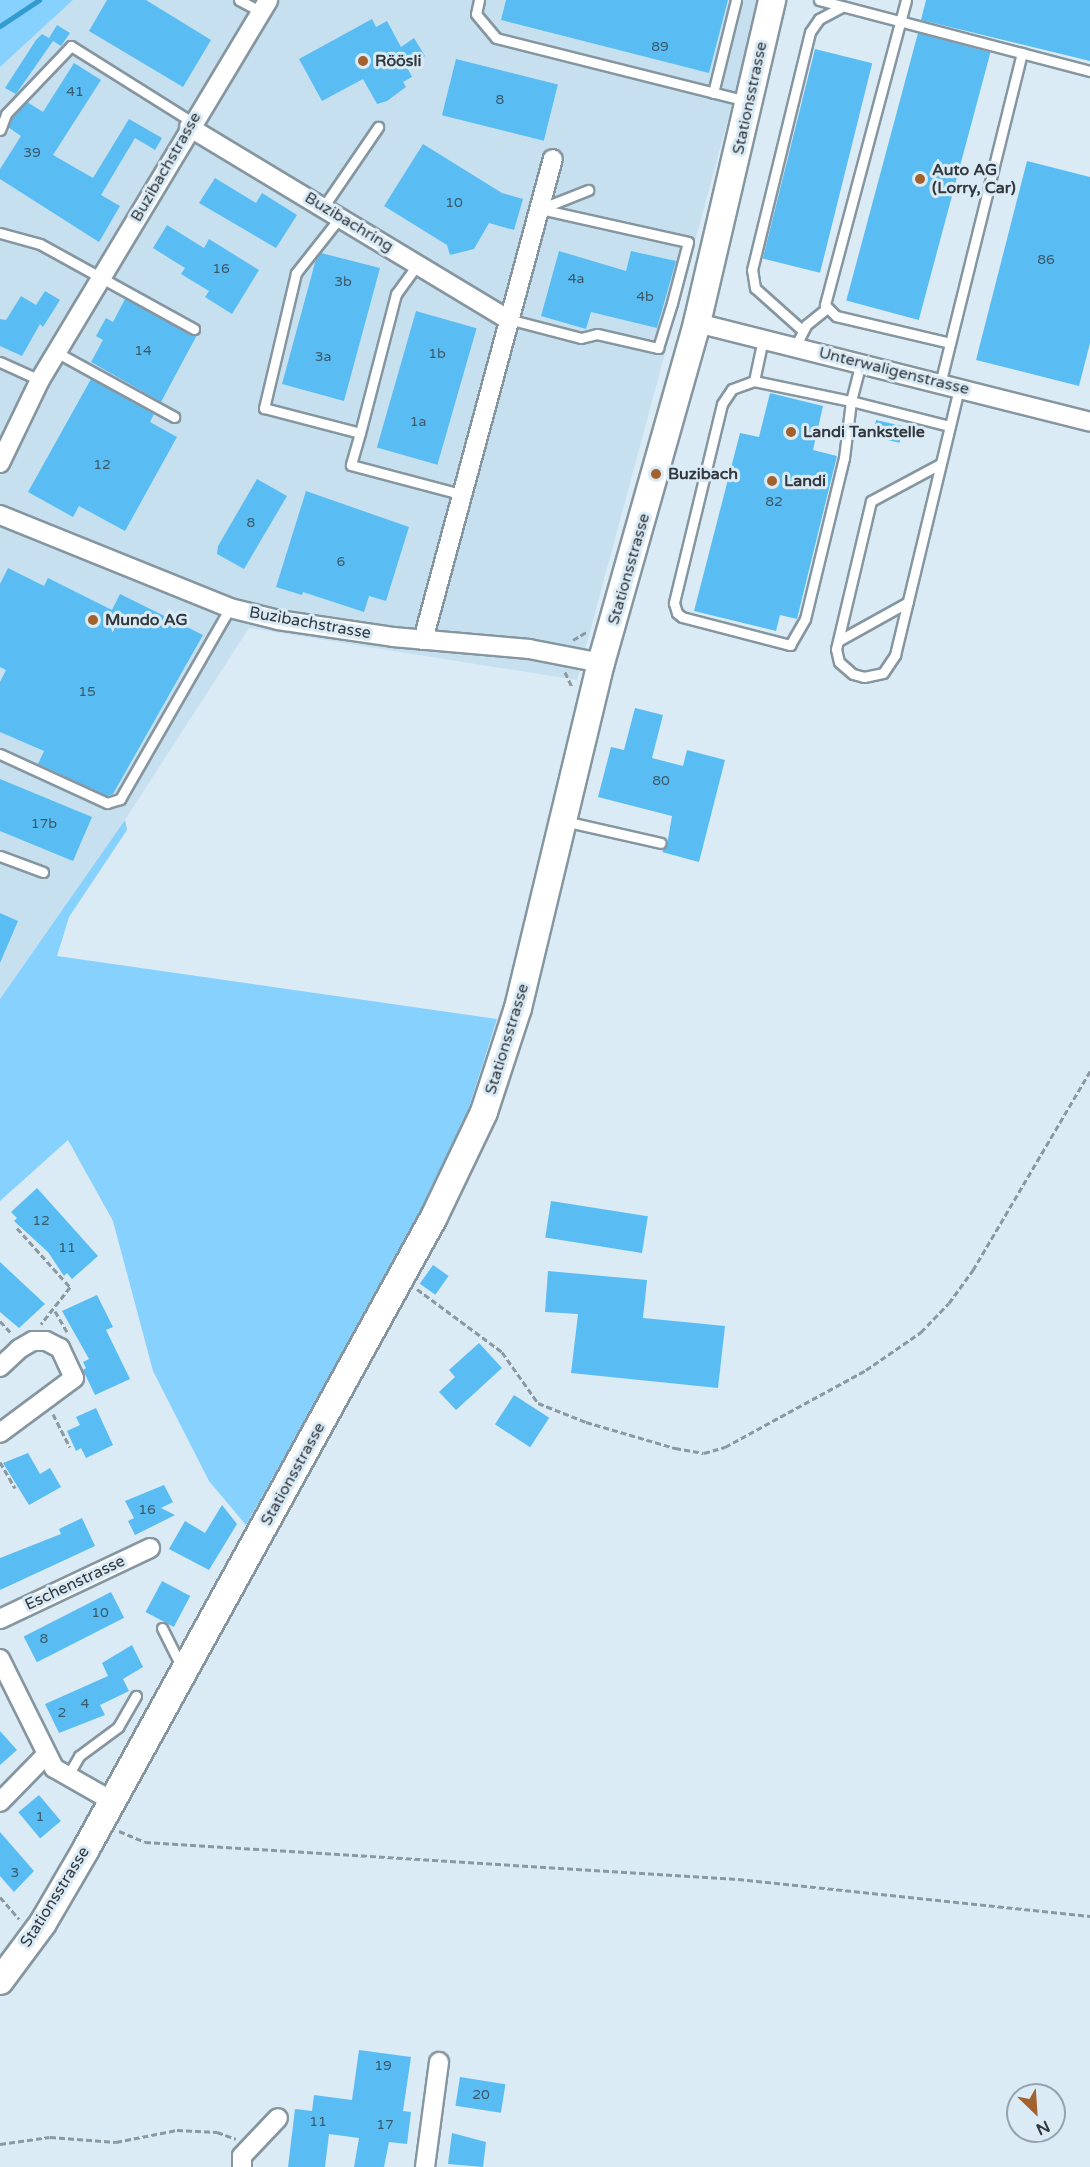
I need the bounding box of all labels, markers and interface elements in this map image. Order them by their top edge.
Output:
house number: 89 [651,39,669,55]
street label: Stationsstrasse [729,40,771,156]
place label: Röösli [375,51,421,71]
marker: Röösli [356,54,370,68]
house number: 41 [66,84,84,100]
house number: 8 [496,92,504,108]
street label: Buzibachstrasse [127,109,205,225]
house number: 39 [23,145,41,161]
place label: Auto AG (Lorry, Car) [932,160,1016,198]
marker: Auto AG (Lorry, Car) [913,172,927,186]
street label: Buzibachring [301,188,397,256]
house number: 10 [445,195,463,211]
house number: 86 [1037,252,1055,268]
house number: 16 [212,261,230,277]
house number: 4a [568,271,584,287]
house number: 3b [334,274,352,290]
house number: 4b [636,289,654,305]
house number: 14 [134,343,152,359]
street label: Unterwaligenstrasse [817,343,971,399]
house number: 1b [428,346,446,362]
house number: 3a [315,349,331,365]
house number: 1a [410,414,426,430]
place label: Landi Tankstelle [803,422,925,442]
marker: Landi Tankstelle [784,425,798,439]
house number: 12 [93,457,111,473]
place label: Buzibach [668,464,738,484]
marker: Buzibach [649,467,663,481]
place label: Landi [784,471,826,491]
marker: Landi [765,474,779,488]
house number: 82 [765,494,783,510]
street label: Stationsstrasse [604,511,654,627]
house number: 8 [247,515,255,531]
house number: 6 [337,554,345,570]
street label: Buzibachstrasse [248,603,372,643]
place label: Mundo AG [105,610,188,630]
marker: Mundo AG [86,613,100,627]
house number: 15 [78,684,96,700]
house number: 80 [652,773,670,789]
house number: 17b [31,816,57,832]
street label: Stationsstrasse [481,981,533,1097]
house number: 12 [32,1213,50,1229]
house number: 11 [58,1240,76,1256]
street label: Stationsstrasse [257,1419,329,1529]
house number: 16 [138,1502,156,1518]
street label: Eschenstrasse [22,1551,128,1615]
house number: 10 [91,1605,109,1621]
house number: 8 [40,1631,48,1647]
house number: 4 [81,1696,89,1712]
house number: 2 [58,1705,66,1721]
house number: 1 [36,1809,44,1825]
street label: Stationsstrasse [16,1843,94,1951]
house number: 3 [11,1865,19,1881]
house number: 19 [374,2058,392,2074]
north arrow [1006,2083,1066,2143]
house number: 20 [472,2087,490,2103]
house number: 11 [309,2114,327,2130]
text: N [1033,2116,1053,2139]
house number: 17 [376,2117,394,2133]

